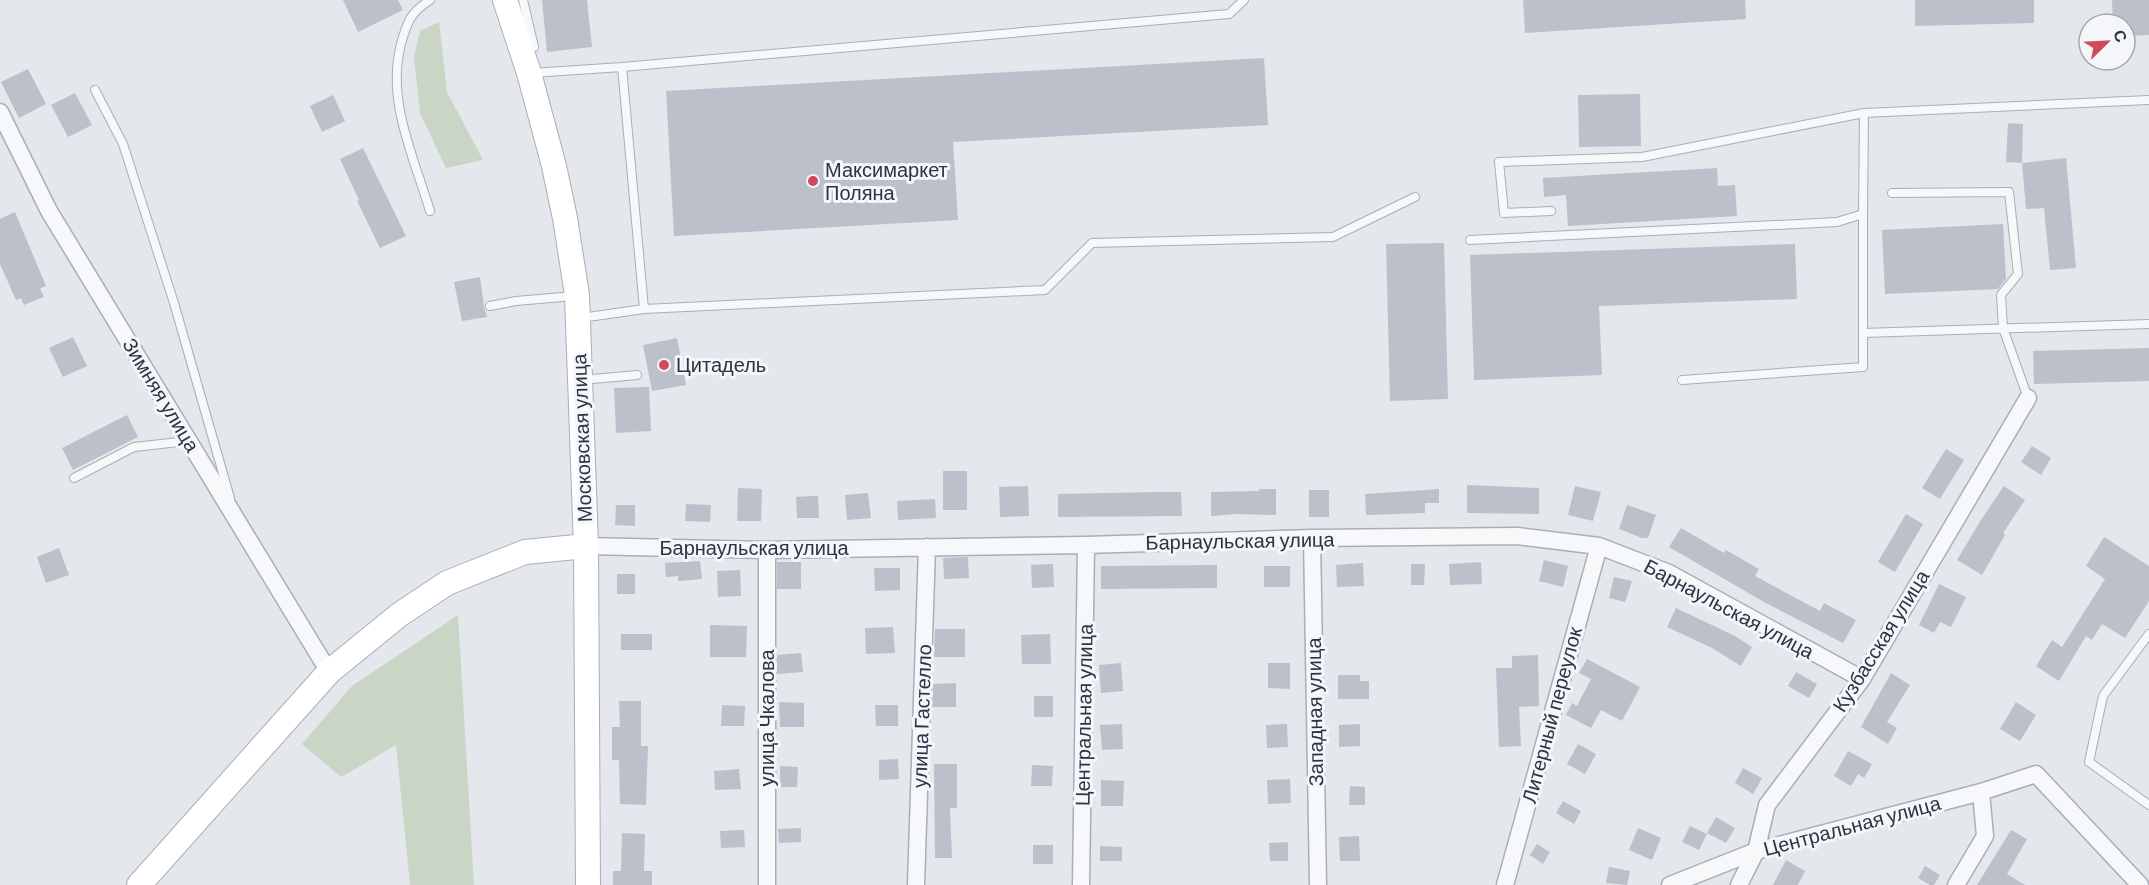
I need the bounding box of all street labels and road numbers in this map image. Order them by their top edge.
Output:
street label: Зимняя улица [118,333,206,457]
street label: Московская улица [566,352,596,523]
street label: Барнаульская улица [1145,526,1336,554]
street label: Барнаульская улица [659,535,849,559]
street label: Барнаульская улица [1640,553,1819,664]
street label: Кузбасская улица [1827,564,1934,716]
street label: Центральная улица [1069,623,1097,806]
street label: Литерный переулок [1516,624,1586,805]
street label: Западная улица [1301,637,1327,787]
street label: улица Гастелло [906,644,936,788]
street label: улица Чкалова [754,649,778,787]
street label: Центральная улица [1761,790,1944,860]

